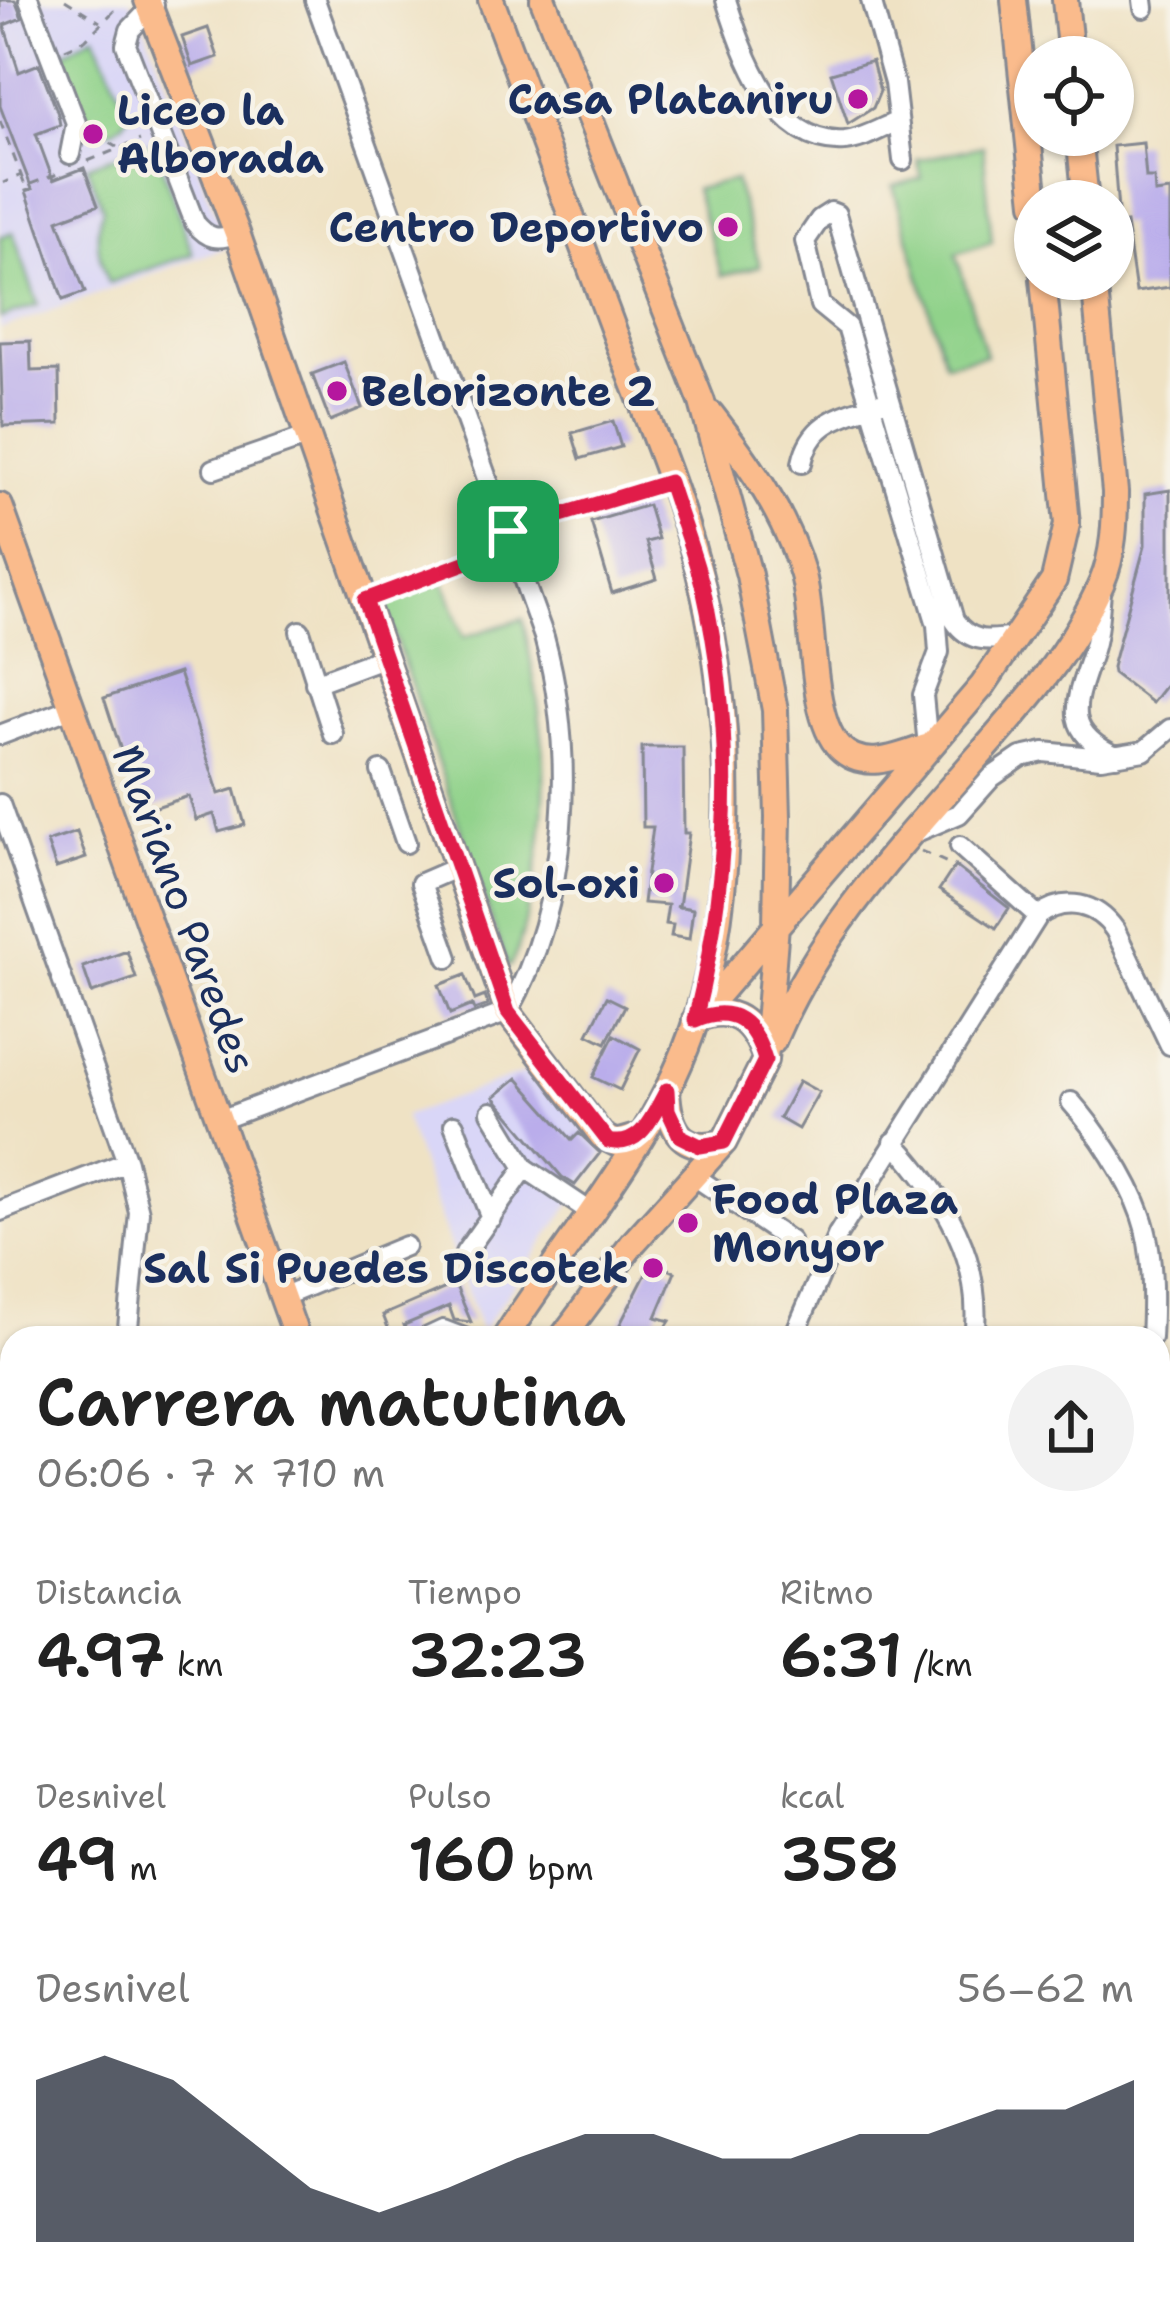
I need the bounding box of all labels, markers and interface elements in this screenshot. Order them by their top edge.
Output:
map controls [1014,36,1134,300]
button: locate [1014,36,1134,156]
place label: Casa Plataniru [507,71,834,127]
place label: Liceo la Alborada [117,82,324,186]
marker: Casa Plataniru [845,86,871,112]
marker: Liceo la Alborada [80,121,106,147]
button: layers [1014,180,1134,300]
place label: Centro Deportivo [328,199,704,255]
marker: Centro Deportivo [715,214,741,240]
place label: Belorizonte 2 [361,363,655,419]
marker: Belorizonte 2 [324,378,350,404]
pin [457,480,559,582]
icon: arrive [475,498,541,564]
street label: Mariano Paredes [100,737,270,1081]
place label: Sol-oxi [492,855,640,911]
marker: Sol-oxi [651,870,677,896]
place label: Food Plaza Monyor [712,1171,958,1275]
marker: Food Plaza Monyor [675,1210,701,1236]
place label: Sal Si Puedes Discotek [143,1240,629,1296]
marker: Sal Si Puedes Discotek [640,1255,666,1281]
text: Carrera matutina [36,1358,626,1446]
button: share [1008,1365,1134,1491]
text: 06:06 · 7 × 710 m [36,1447,385,1499]
text: Distancia [36,1570,181,1615]
text: Tiempo [408,1570,522,1615]
text: Ritmo [780,1570,874,1615]
text: 4.97 [36,1615,165,1695]
text: 32:23 [408,1615,587,1695]
text: 6:31 [780,1615,902,1695]
text: km [165,1642,223,1687]
text: /km [902,1642,973,1687]
text: Desnivel [36,1774,166,1819]
text: Pulso [408,1774,492,1819]
text: kcal [780,1774,844,1819]
text: 49 [36,1819,118,1899]
text: 160 [408,1819,516,1899]
text: 358 [780,1819,900,1899]
text: m [118,1846,158,1891]
text: bpm [516,1846,594,1891]
text: Desnivel [36,1962,190,2014]
text: 56–62 m [957,1962,1134,2014]

